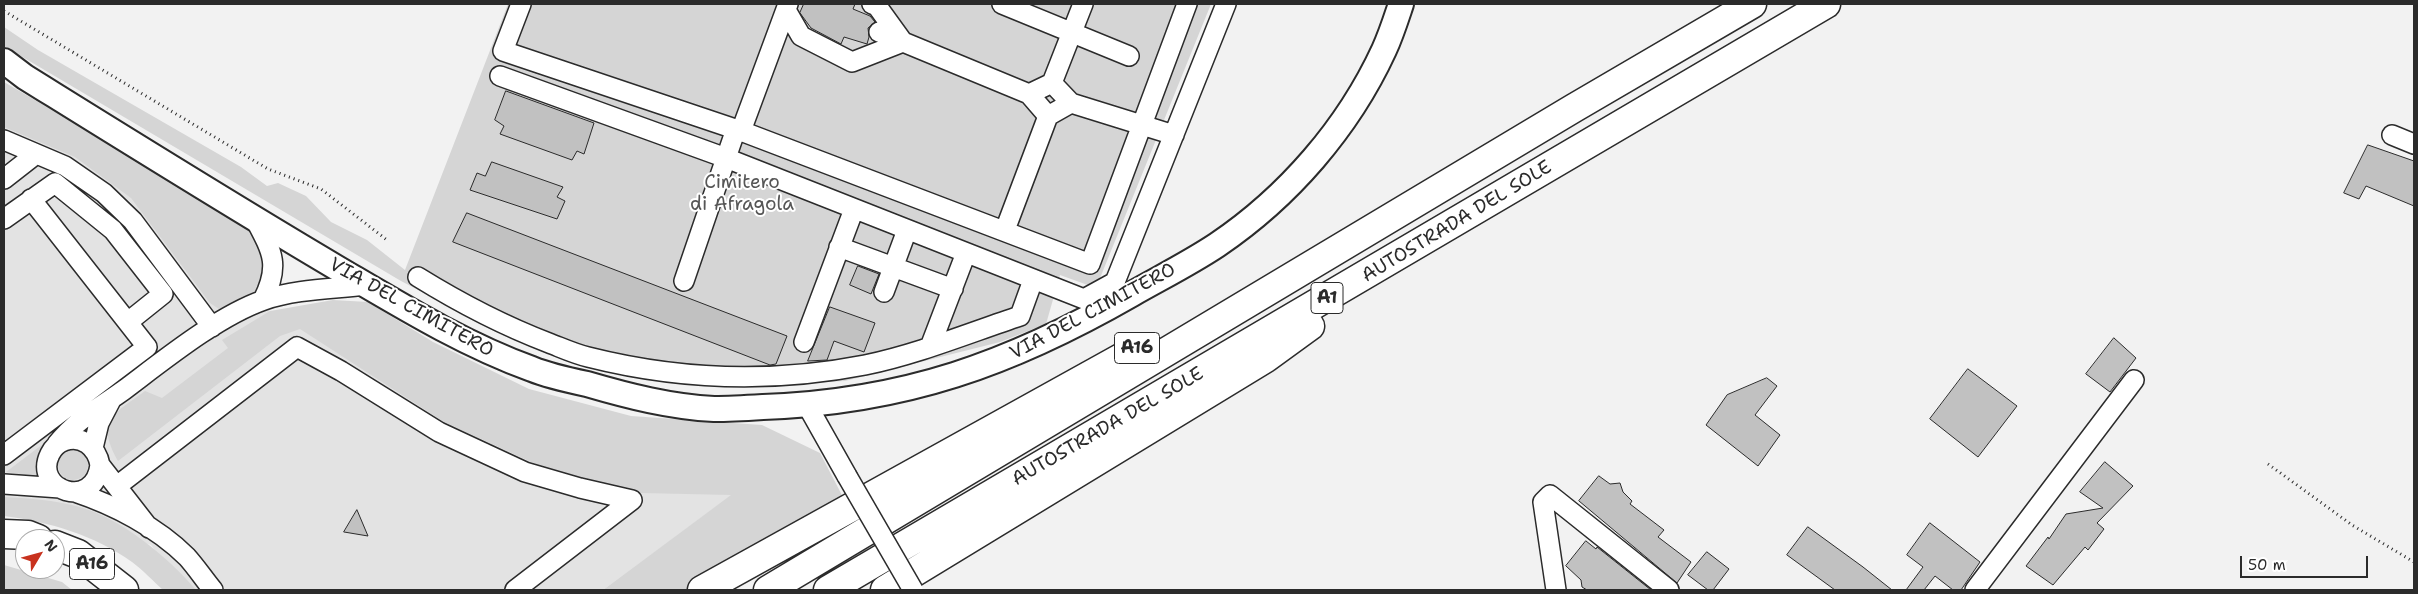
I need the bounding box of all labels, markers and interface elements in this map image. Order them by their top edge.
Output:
street label: AUTOSTRADA DEL SOLE [1358,156,1556,288]
park label: Cimitero di Afragola [690,172,794,216]
street label: VIA DEL CIMITERO [325,253,497,363]
street label: VIA DEL CIMITERO [1006,259,1180,365]
road number: A1 [1311,282,1343,314]
road number: A16 [1114,332,1160,363]
street label: AUTOSTRADA DEL SOLE [1008,363,1208,491]
north arrow [15,529,65,579]
text: N [41,536,62,555]
scale bar [2243,546,2370,578]
road number: A16 [70,548,114,580]
text: 50 m [2248,555,2286,575]

